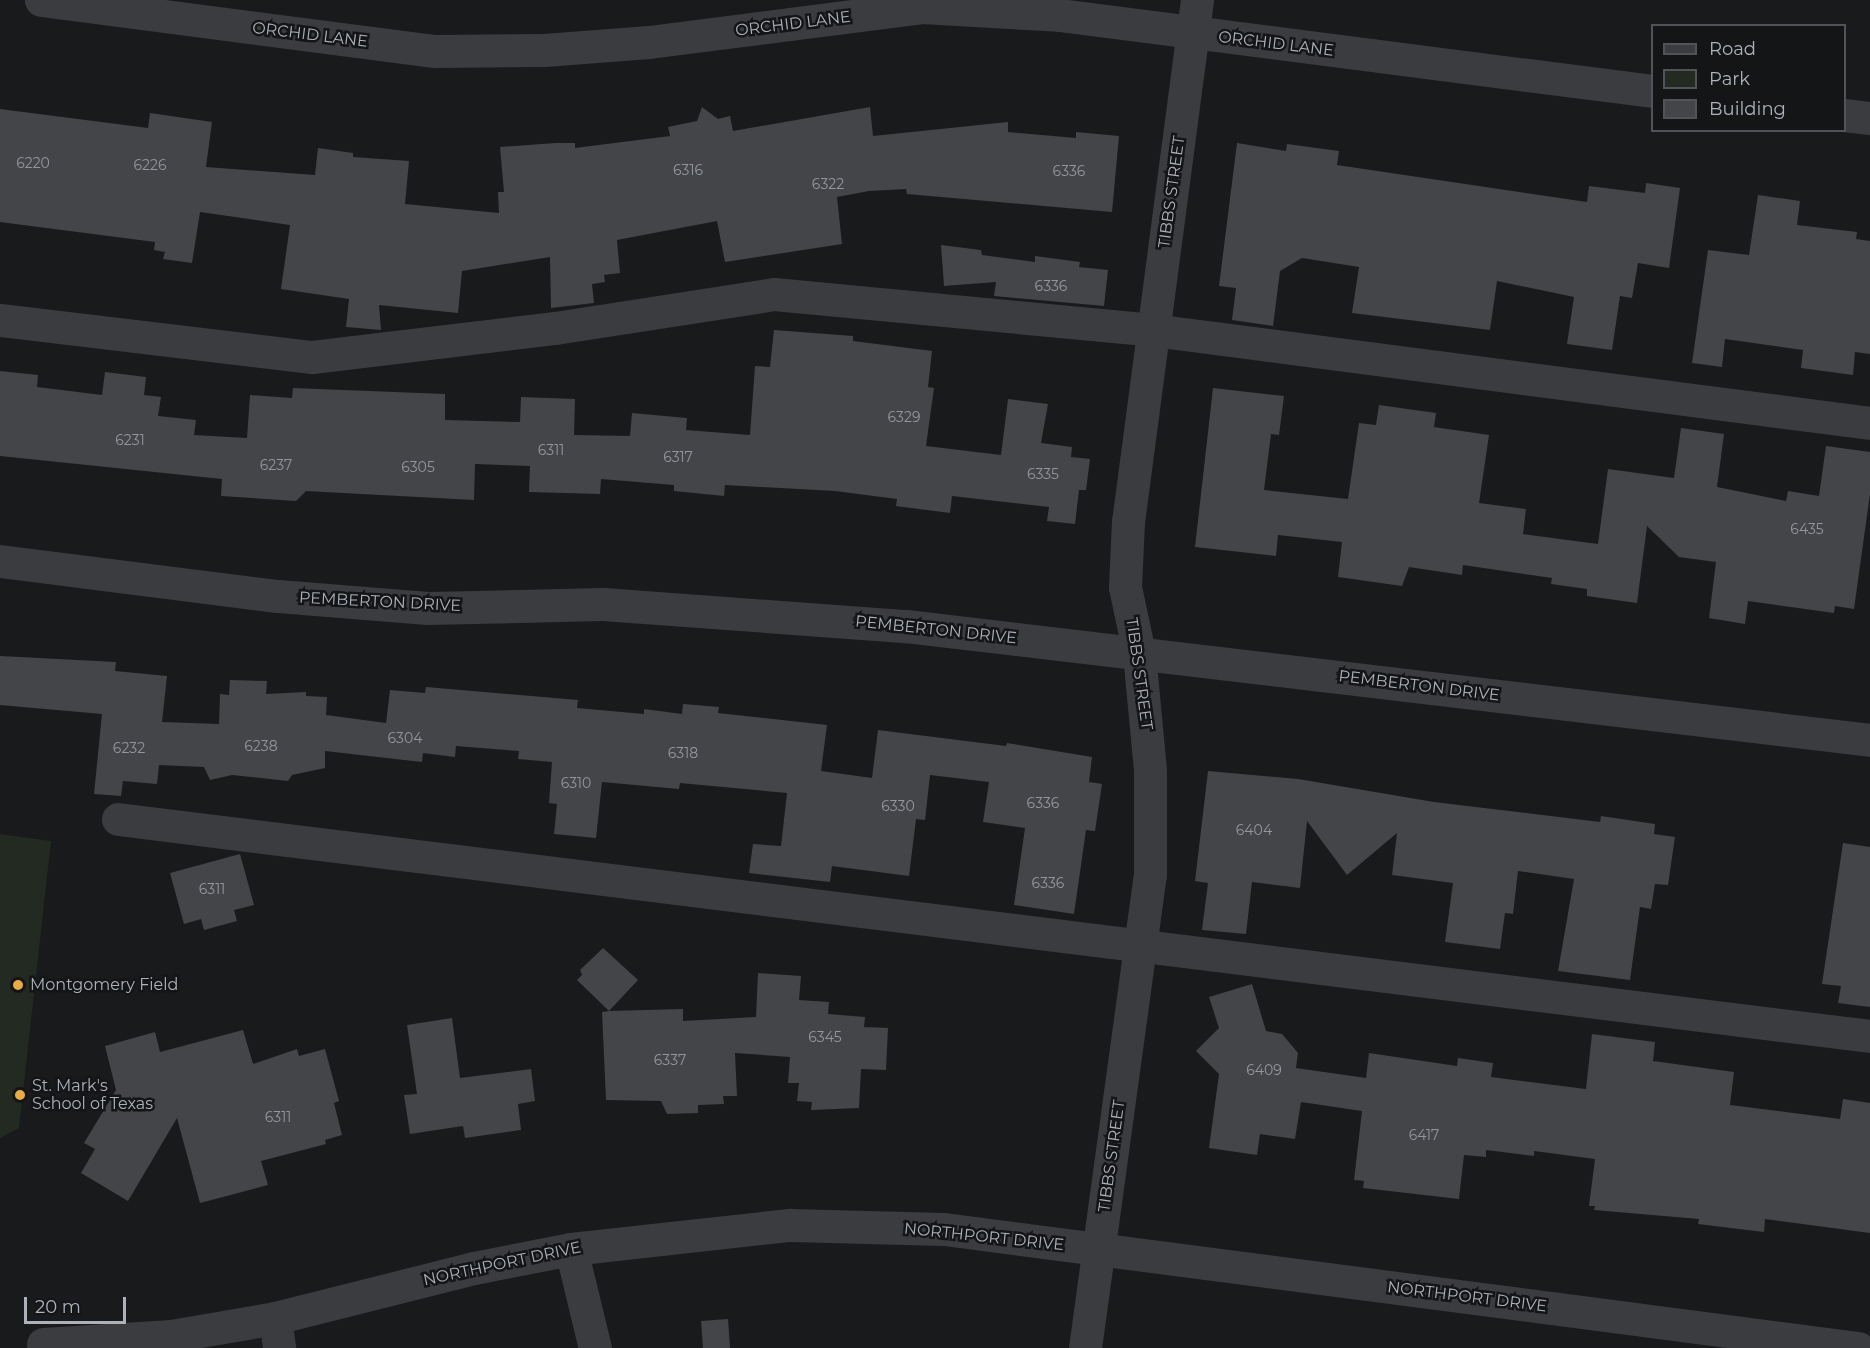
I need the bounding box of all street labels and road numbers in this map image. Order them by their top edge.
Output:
street label: ORCHID LANE [734,7,852,41]
street label: ORCHID LANE [251,18,369,52]
street label: ORCHID LANE [1217,27,1335,61]
street label: TIBBS STREET [1155,135,1189,249]
street label: PEMBERTON DRIVE [299,588,461,616]
street label: PEMBERTON DRIVE [854,612,1018,648]
street label: TIBBS STREET [1122,617,1156,731]
street label: PEMBERTON DRIVE [1337,667,1501,705]
street label: TIBBS STREET [1095,1099,1129,1213]
street label: NORTHPORT DRIVE [903,1219,1065,1255]
street label: NORTHPORT DRIVE [421,1238,583,1290]
street label: NORTHPORT DRIVE [1386,1278,1548,1316]

